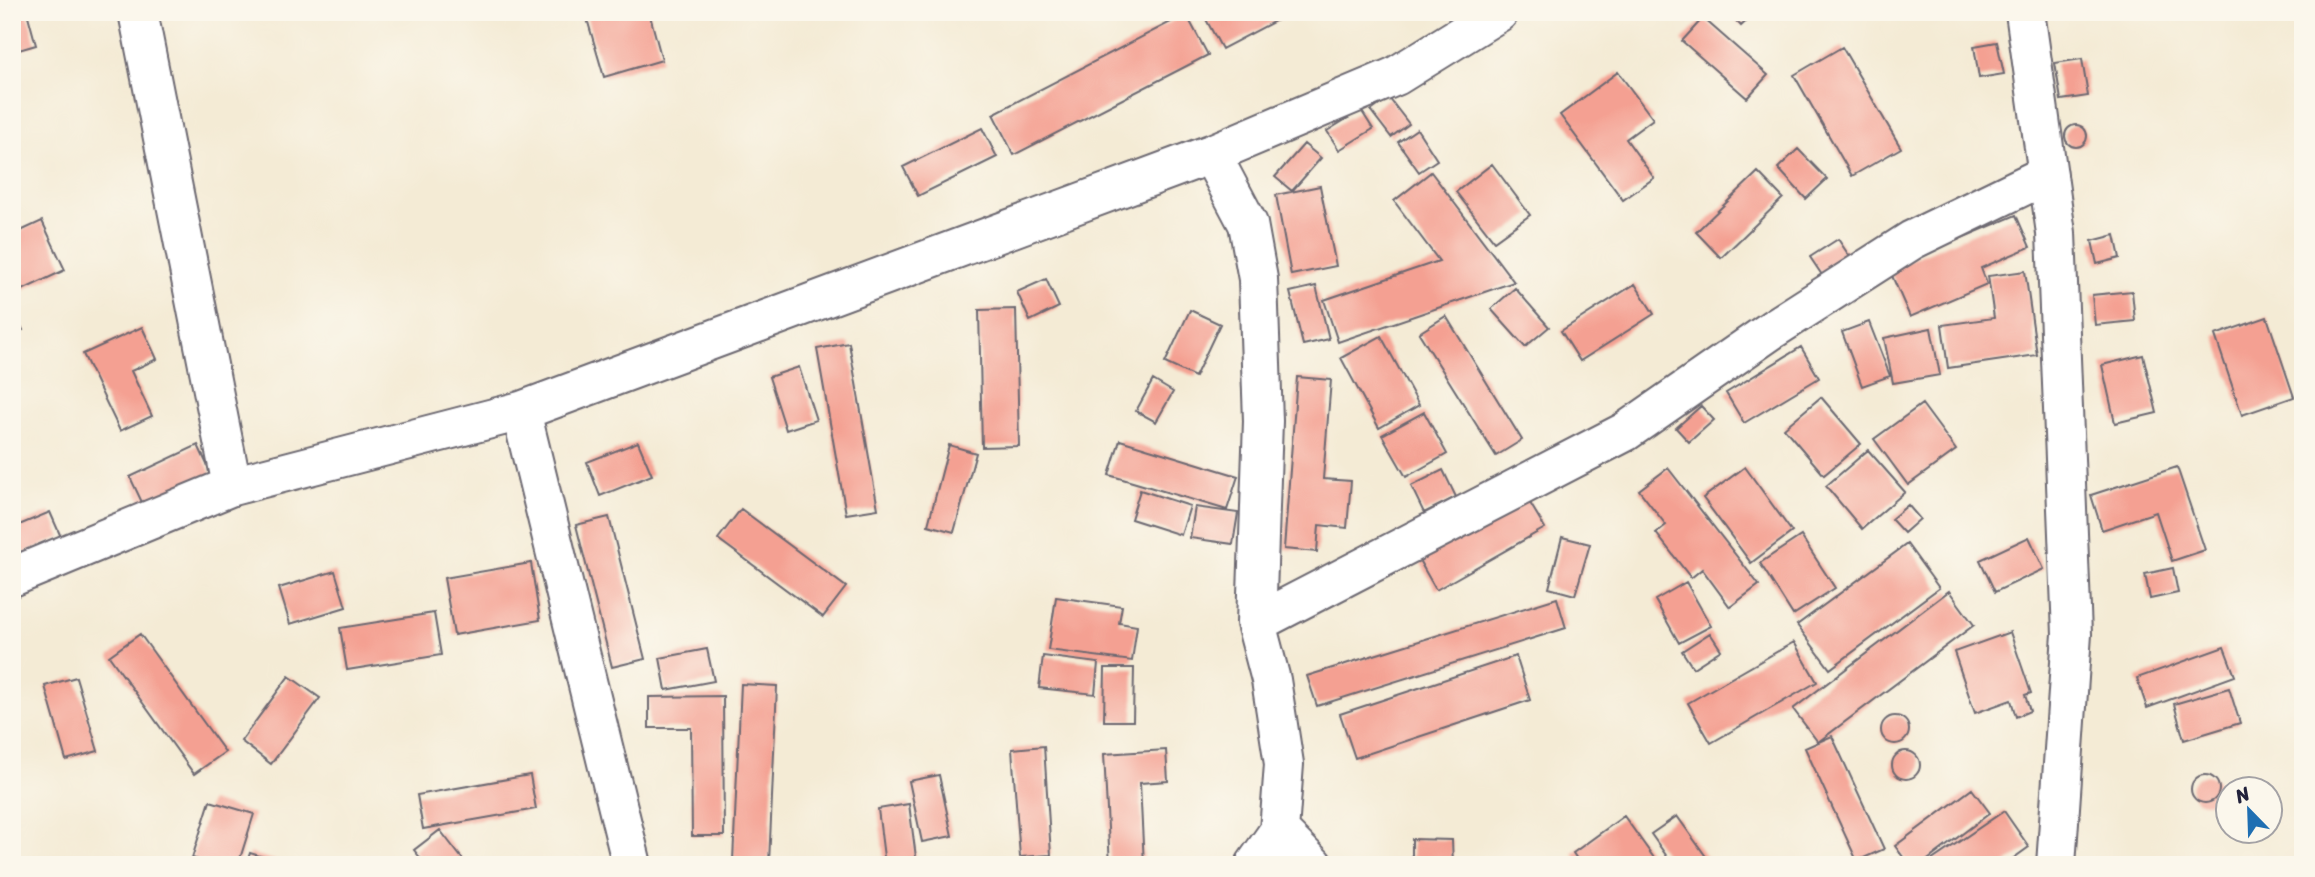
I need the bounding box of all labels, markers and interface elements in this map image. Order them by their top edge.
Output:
north arrow [2214,776,2284,846]
text: N [2229,777,2256,813]

